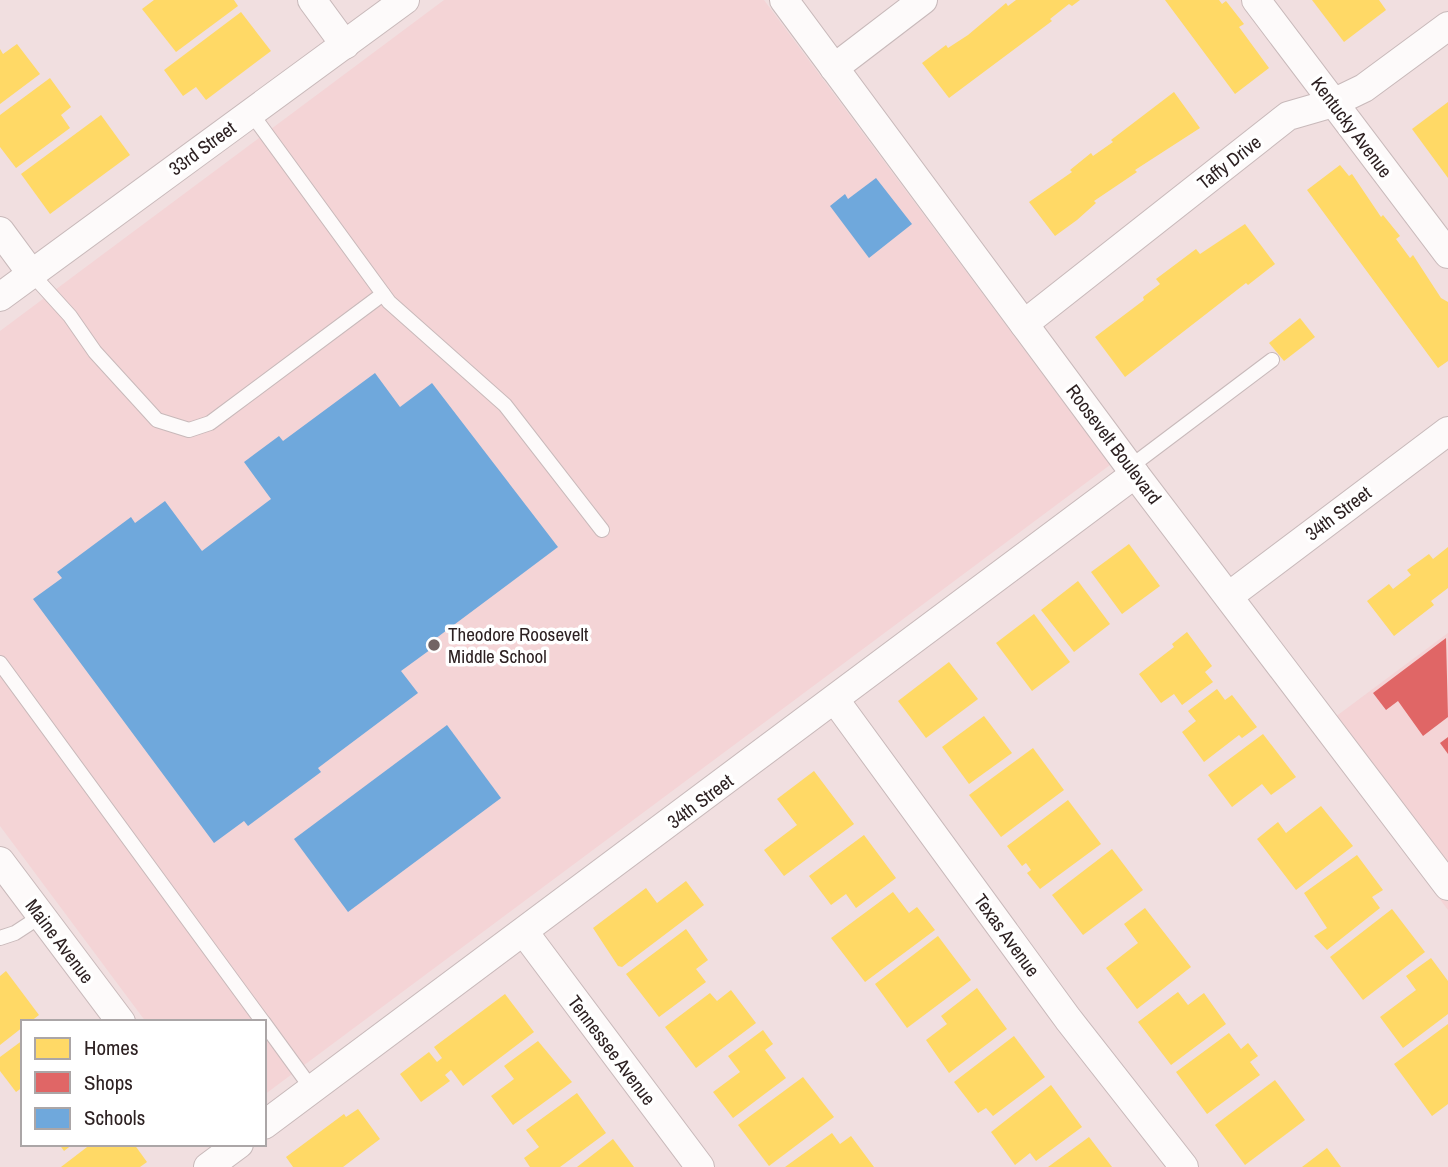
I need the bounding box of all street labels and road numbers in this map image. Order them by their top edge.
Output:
street label: Kentucky Avenue [1305,71,1399,183]
street label: 33rd Street [163,114,241,181]
street label: Taffy Drive [1192,129,1266,195]
street label: Roosevelt Boulevard [1060,379,1168,509]
street label: 34th Street [1300,479,1377,546]
street label: 34th Street [662,767,739,834]
street label: Texas Avenue [968,888,1046,982]
street label: Maine Avenue [20,894,100,988]
street label: Tennessee Avenue [562,990,662,1110]

